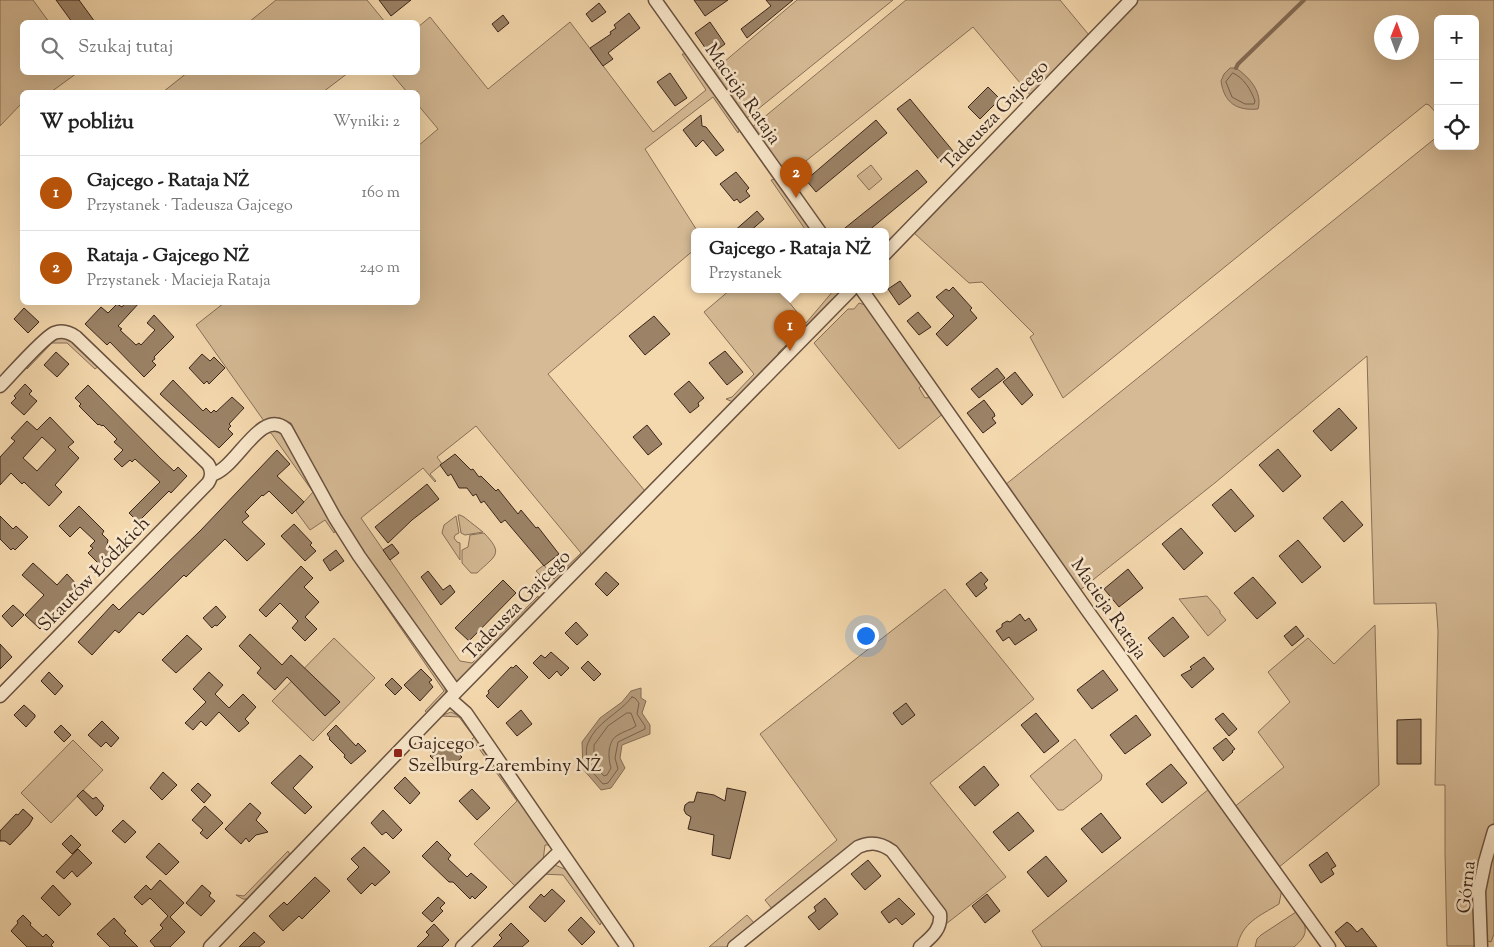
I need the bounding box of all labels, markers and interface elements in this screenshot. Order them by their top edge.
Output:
north arrow [1374,15,1419,60]
map controls [1434,15,1479,150]
button: + [1434,15,1479,60]
search box [20,20,420,75]
icon: search [38,34,66,62]
text: Szukaj tutaj [78,34,173,61]
street label: Macieja Rataja [697,38,787,151]
street label: Tadeusza Gajcego [936,54,1056,177]
button: − [1434,60,1479,105]
button: locate [1434,105,1479,150]
text: W pobliżu [40,108,134,138]
text: Wyniki: 2 [333,111,400,134]
pin: 2 [780,157,812,198]
text: Gajcego - Rataja NŻ [87,168,249,195]
text: 1 [53,182,59,205]
text: 160 m [362,182,400,205]
text: Przystanek · Tadeusza Gajcego [87,195,293,218]
popup [691,228,889,293]
text: Gajcego - Rataja NŻ [709,236,871,263]
text: Rataja - Gajcego NŻ [87,243,249,270]
text: 2 [52,257,60,280]
text: 240 m [359,257,400,280]
text: Przystanek [709,263,782,286]
text: Przystanek · Macieja Rataja [87,270,271,293]
pin: 1 [774,310,806,351]
street label: Skautów Łódzkich [33,511,157,638]
street label: Tadeusza Gajcego [458,544,578,667]
street label: Macieja Rataja [1063,553,1153,666]
your location [853,623,879,649]
place label: Gajcego - Szelburg-Zarembiny NŻ [408,731,602,780]
marker: Gajcego - Szelburg-Zarembiny NŻ [392,747,404,759]
street label: Górna [1451,859,1484,915]

